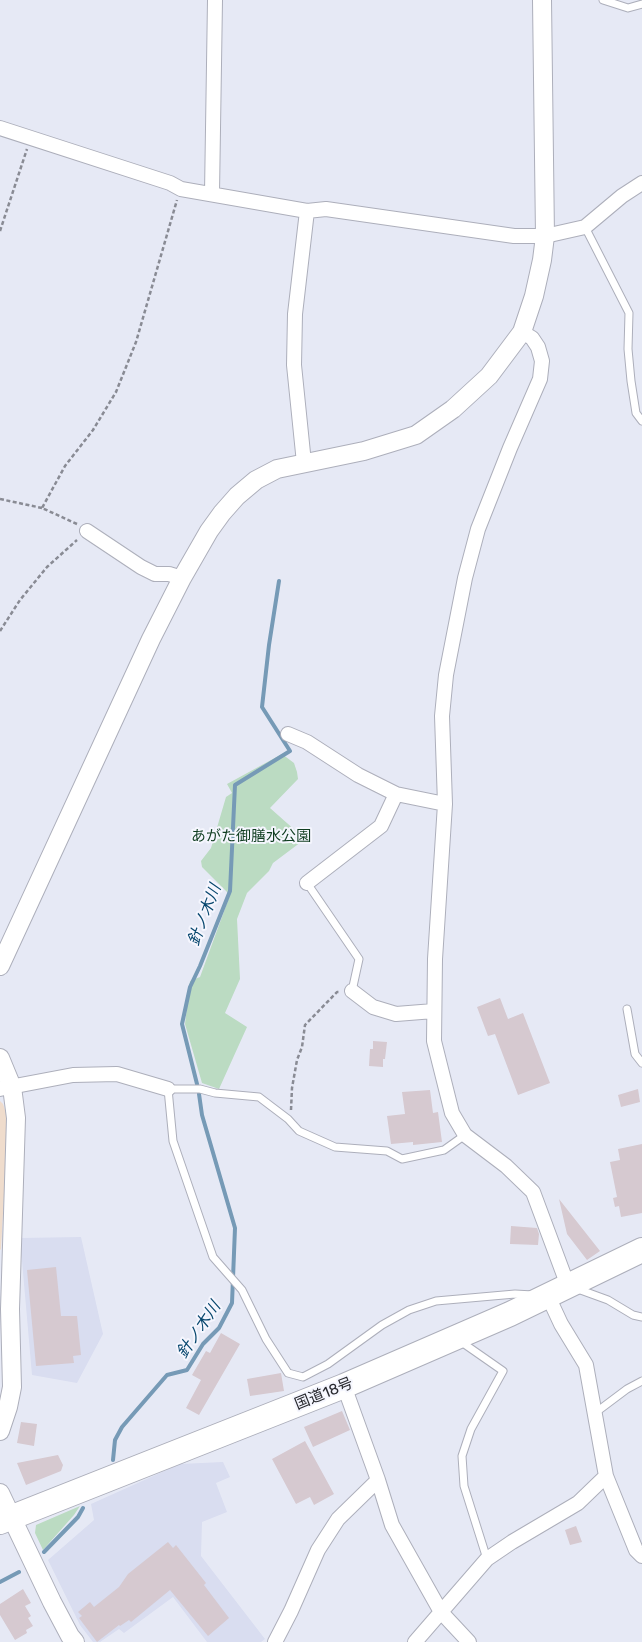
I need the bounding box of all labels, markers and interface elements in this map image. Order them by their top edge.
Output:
park label: あがた御膳水公園 [191,828,311,846]
water label: 針ノ木川 [185,882,225,948]
water label: 針ノ木川 [173,1298,225,1362]
street label: 国道18号 [292,1374,356,1414]

